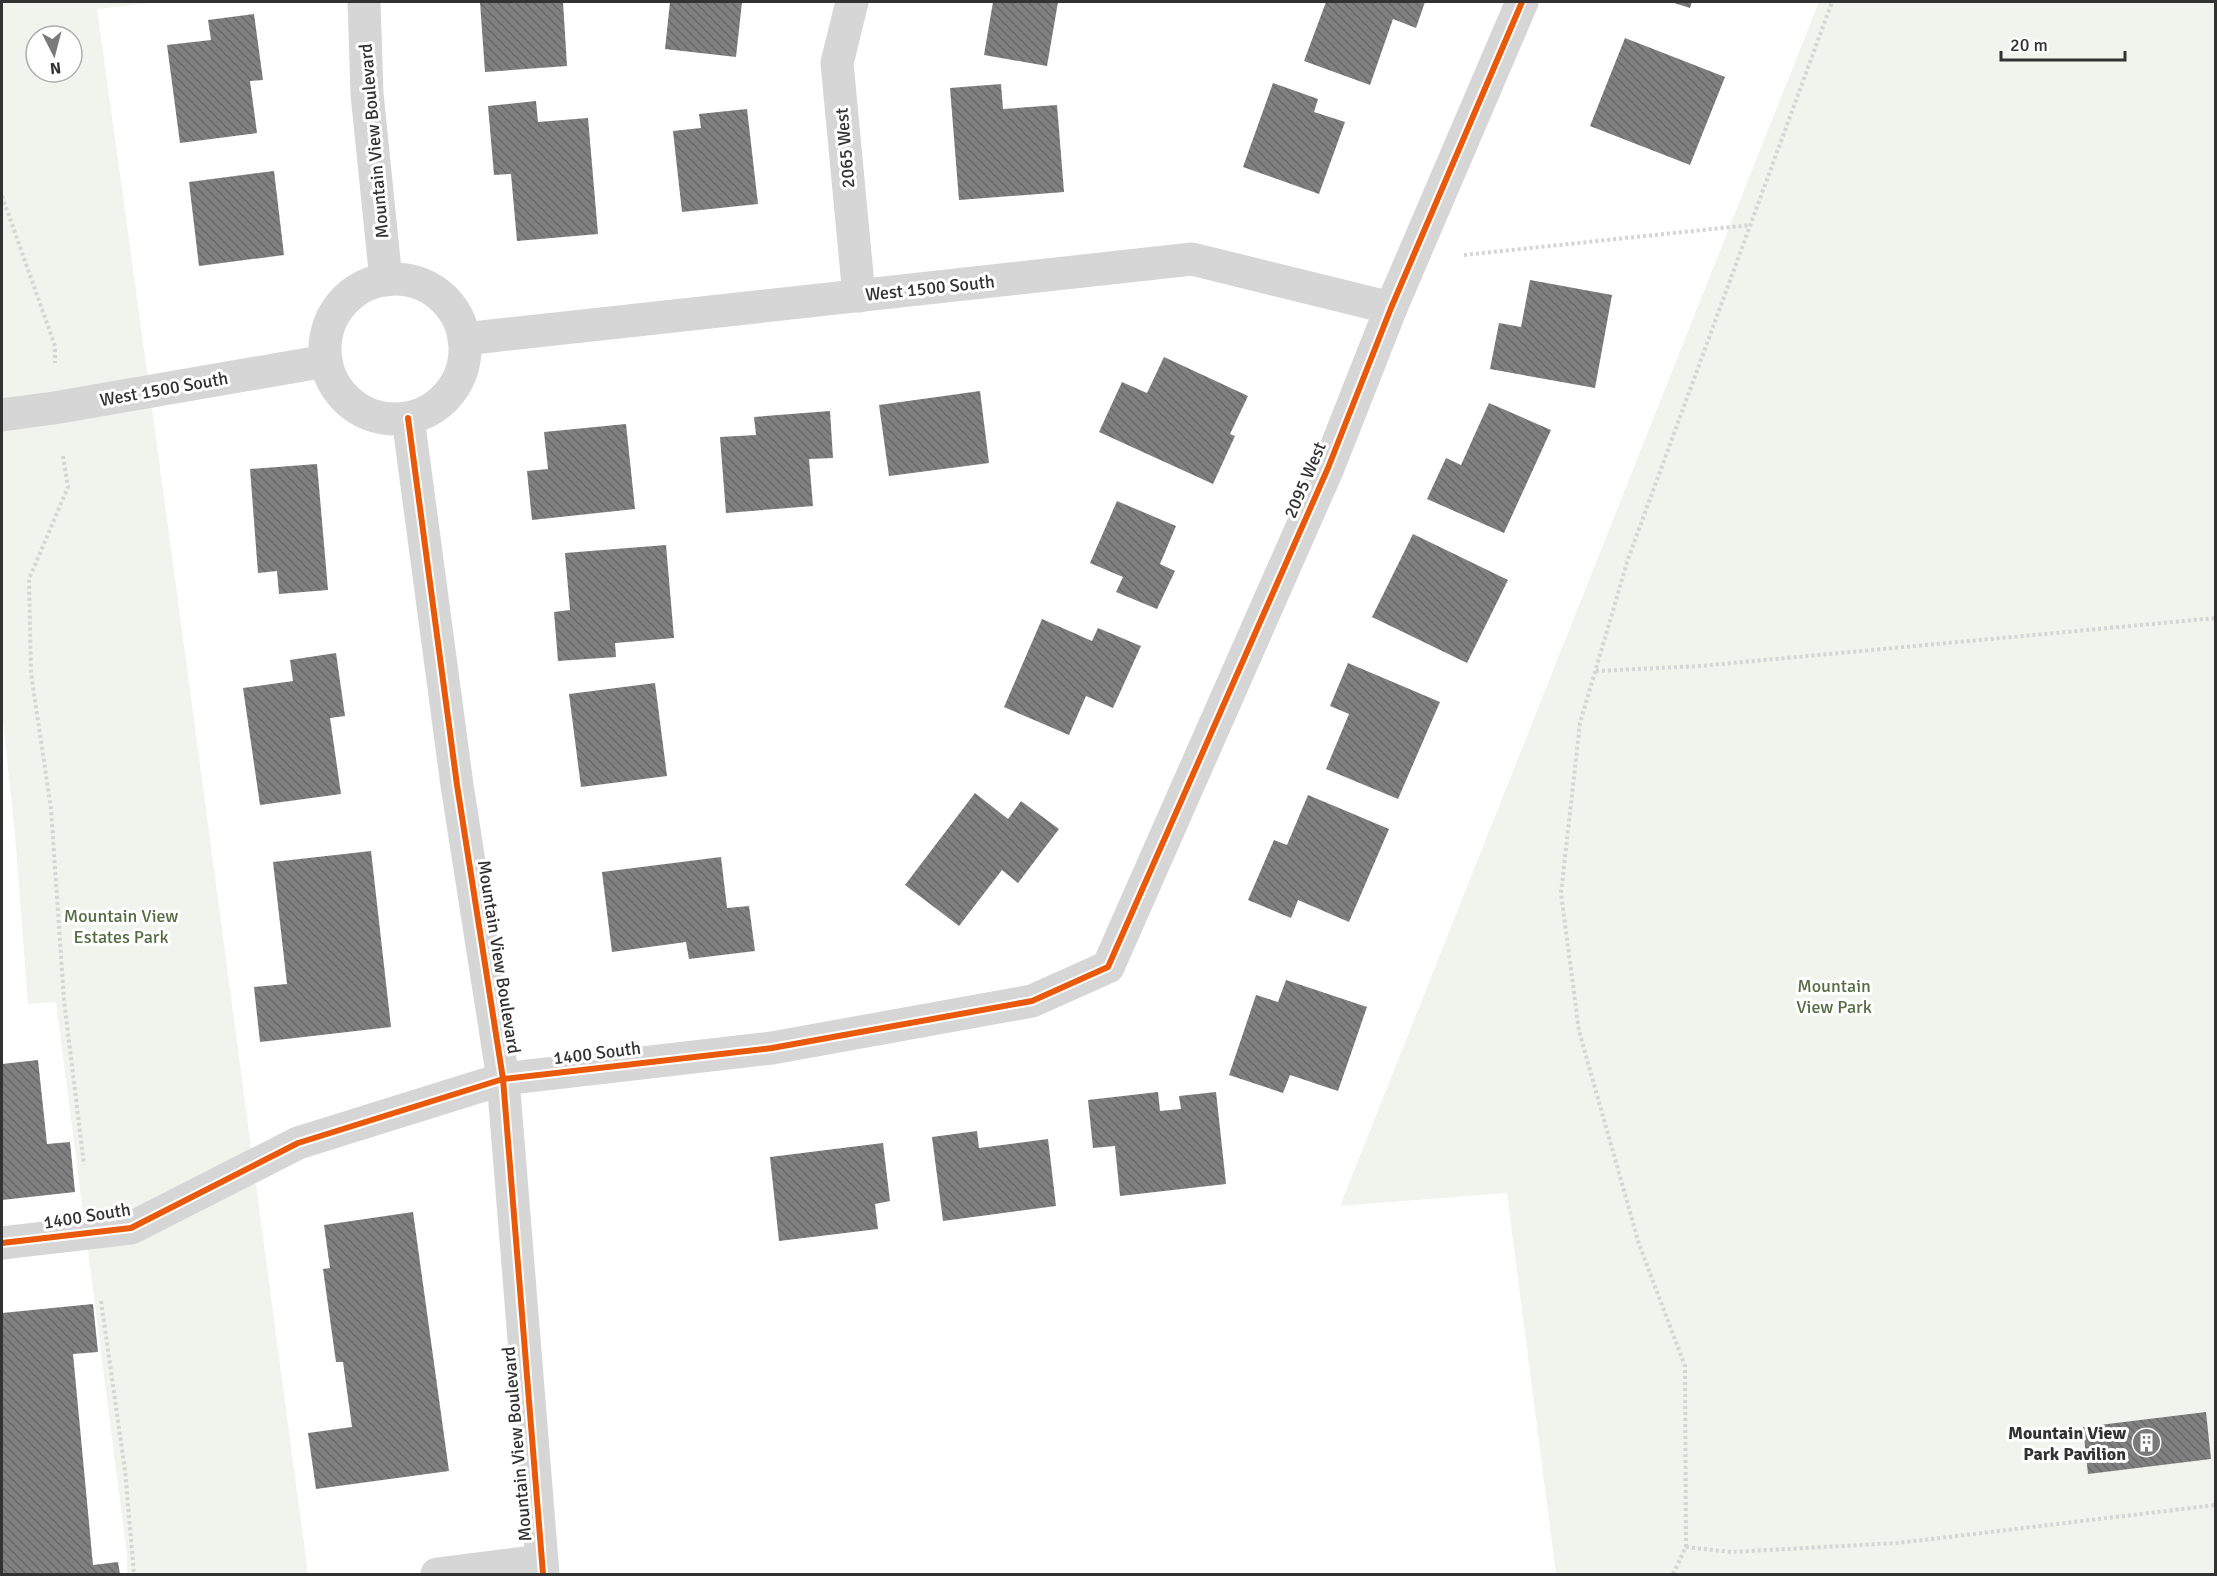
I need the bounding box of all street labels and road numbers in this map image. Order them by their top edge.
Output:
street label: Mountain View Boulevard [355,42,393,240]
street label: 2065 West [831,107,859,189]
street label: West 1500 South [864,270,996,306]
street label: West 1500 South [98,367,230,411]
street label: 2095 West [1279,439,1331,521]
street label: Mountain View Boulevard [473,859,525,1055]
street label: 1400 South [552,1037,642,1069]
street label: 1400 South [42,1198,132,1234]
street label: Mountain View Boulevard [498,1345,536,1543]

